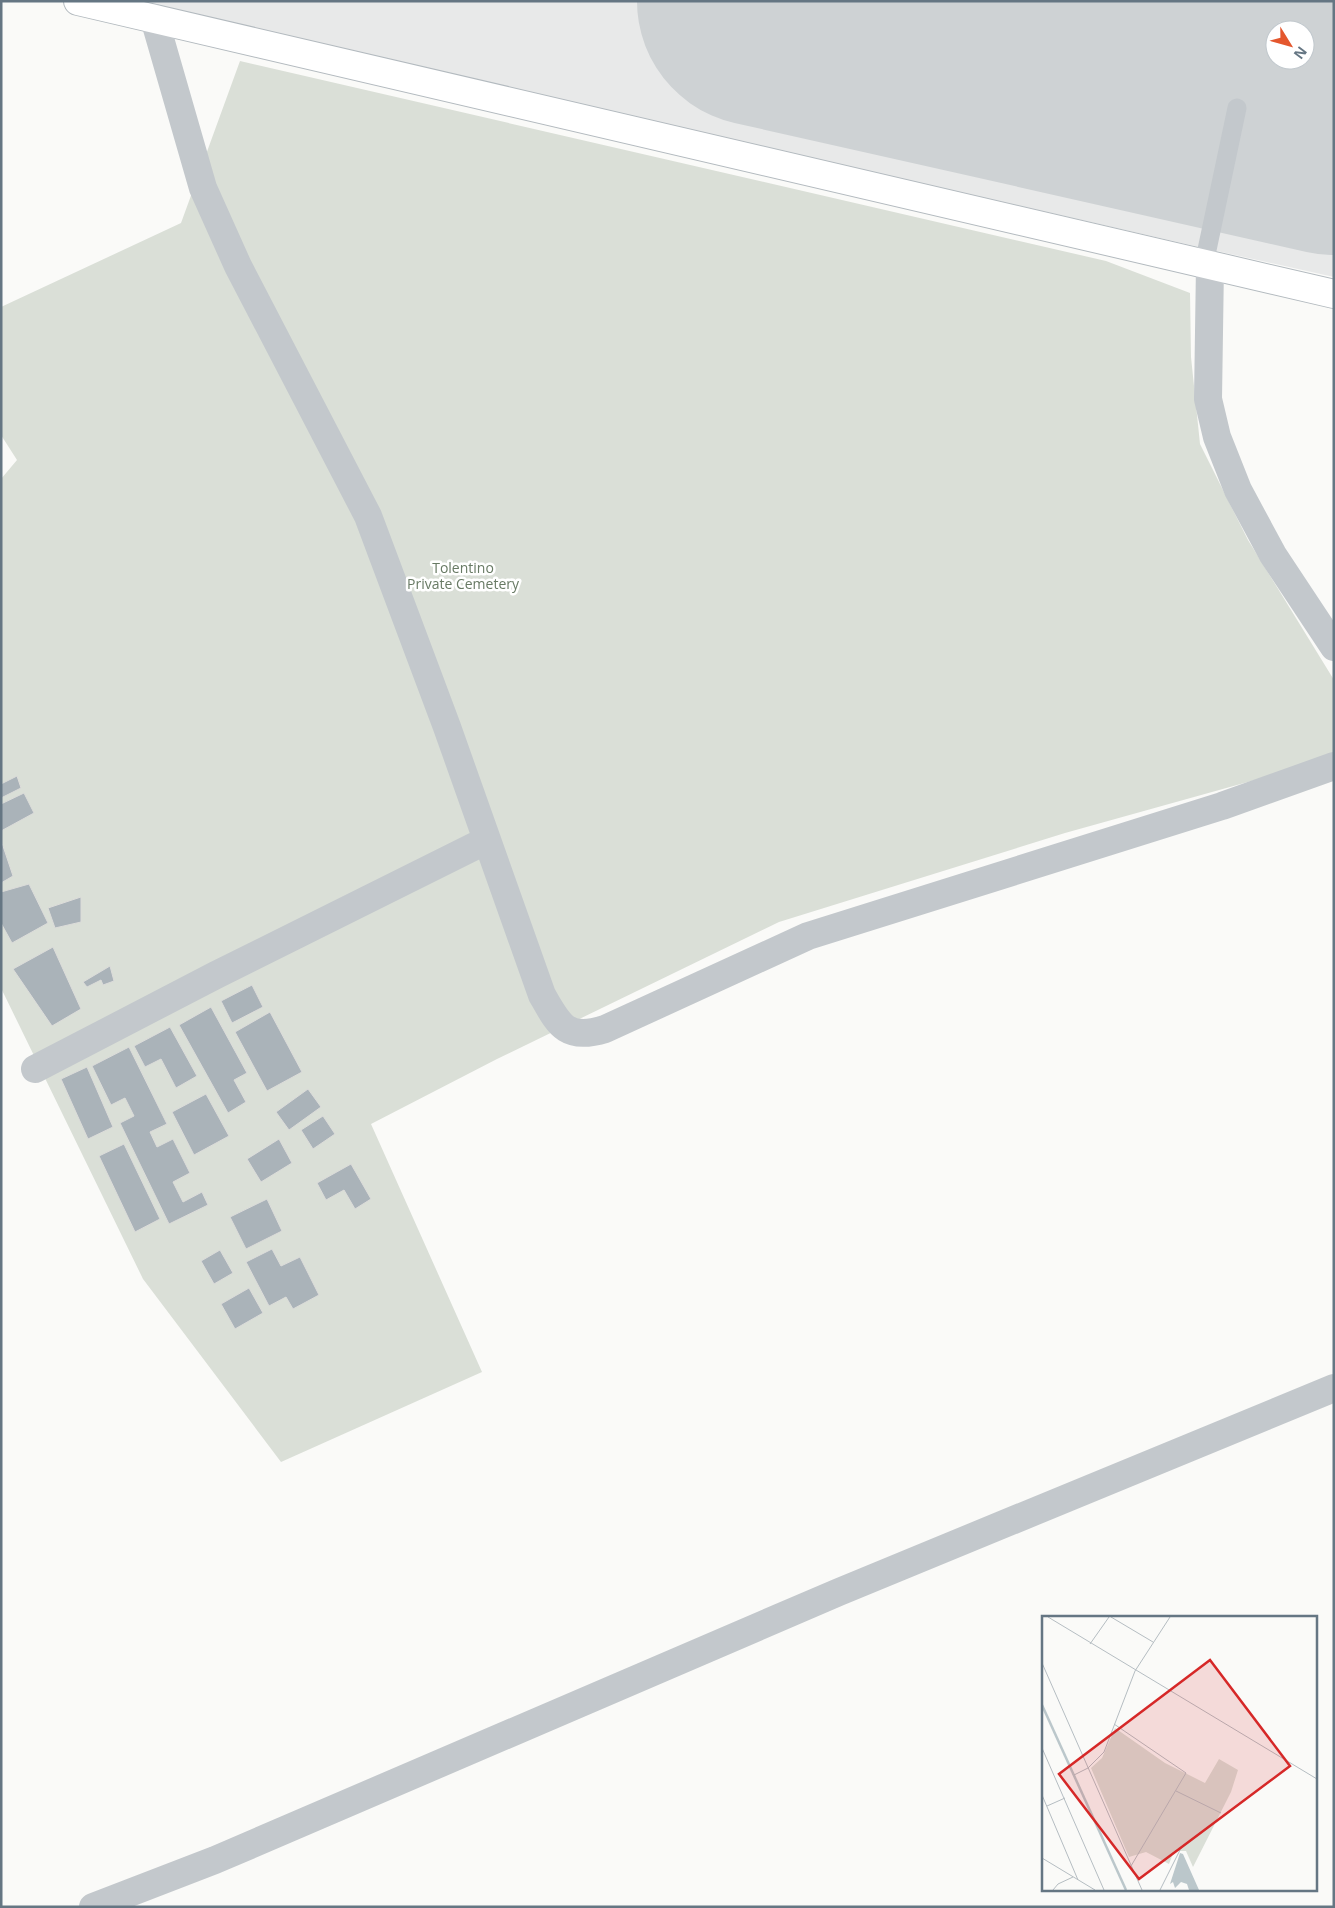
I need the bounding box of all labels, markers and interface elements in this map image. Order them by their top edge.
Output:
north arrow [1265,20,1315,70]
text: N [1290,43,1312,63]
park label: Tolentino Private Cemetery [407,558,520,593]
inset map [1042,1616,1318,1890]

